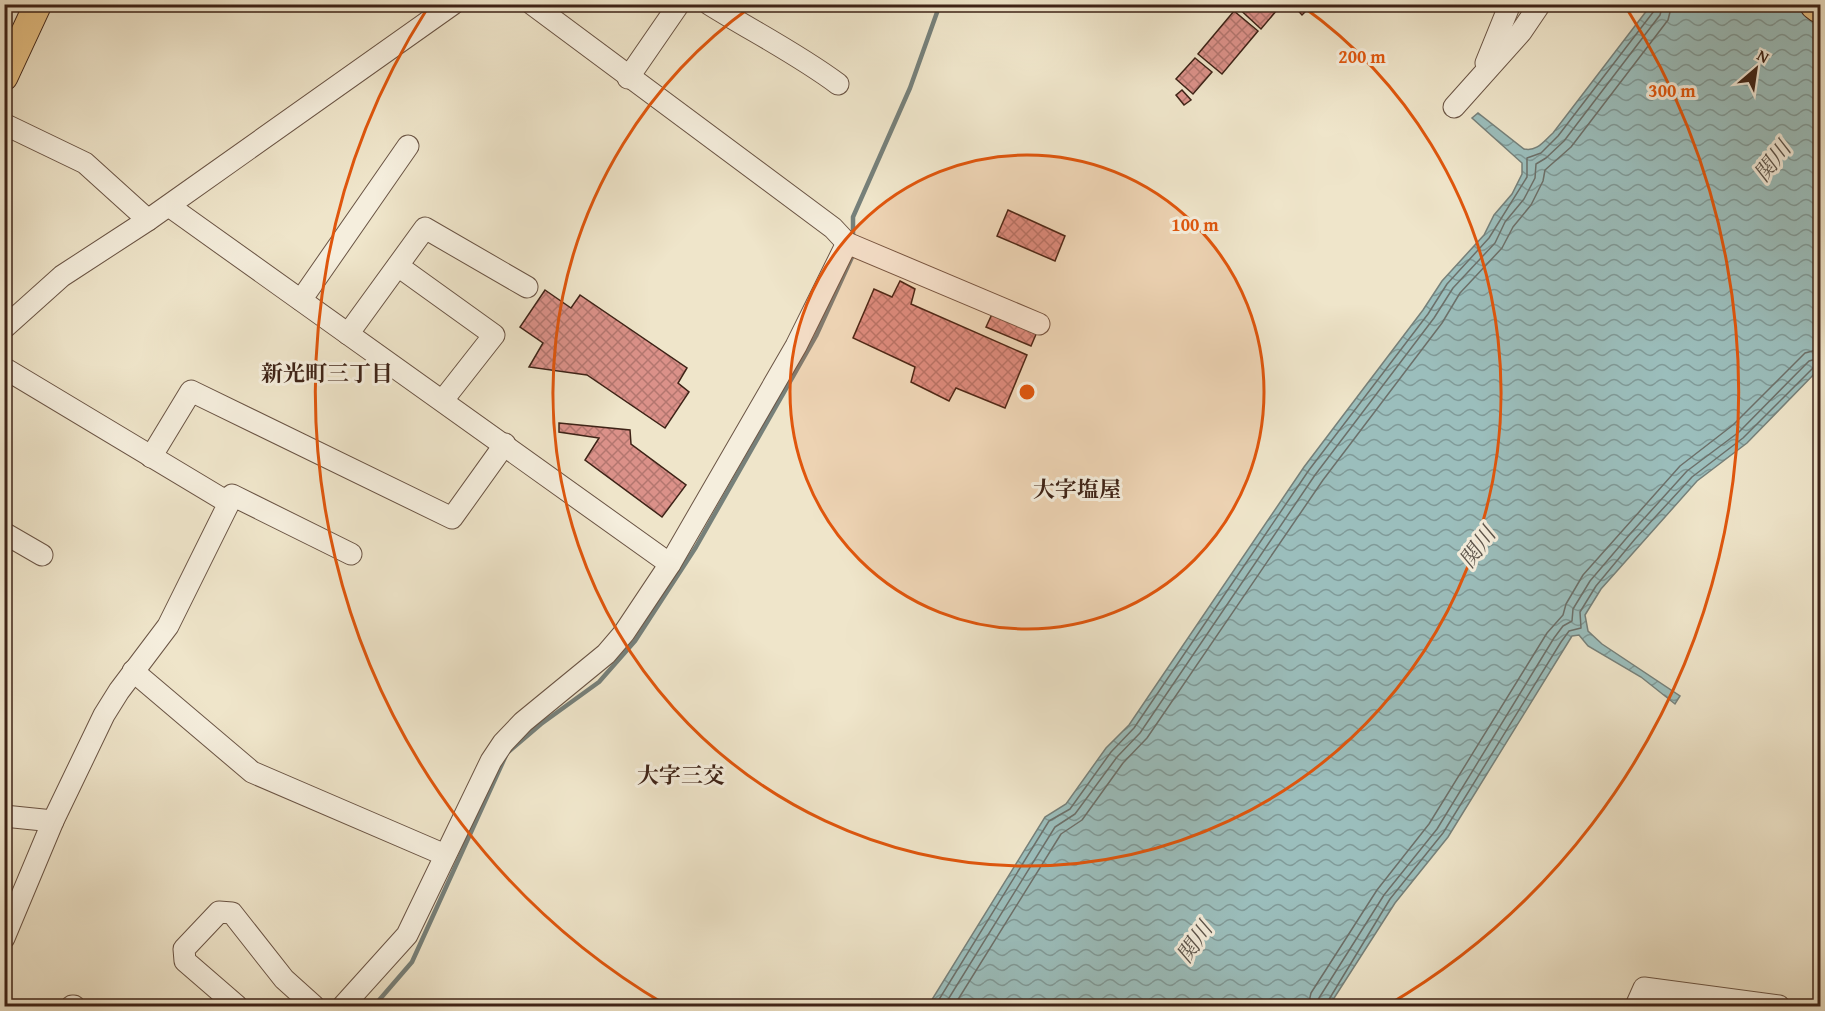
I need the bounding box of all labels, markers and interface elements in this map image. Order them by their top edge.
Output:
north arrow [1726,39,1786,99]
text: 200 m [1338,43,1386,70]
text: N [1753,43,1774,69]
text: 300 m [1648,77,1696,104]
water label: 関川 [1746,132,1799,188]
text: 100 m [1171,211,1219,238]
district label: 新光町三丁目 [261,357,393,389]
centre of rings [1017,382,1037,402]
district label: 大字塩屋 [1033,473,1121,505]
water label: 関川 [1451,518,1504,574]
district label: 大字三交 [637,759,725,791]
water label: 関川 [1168,913,1221,969]

